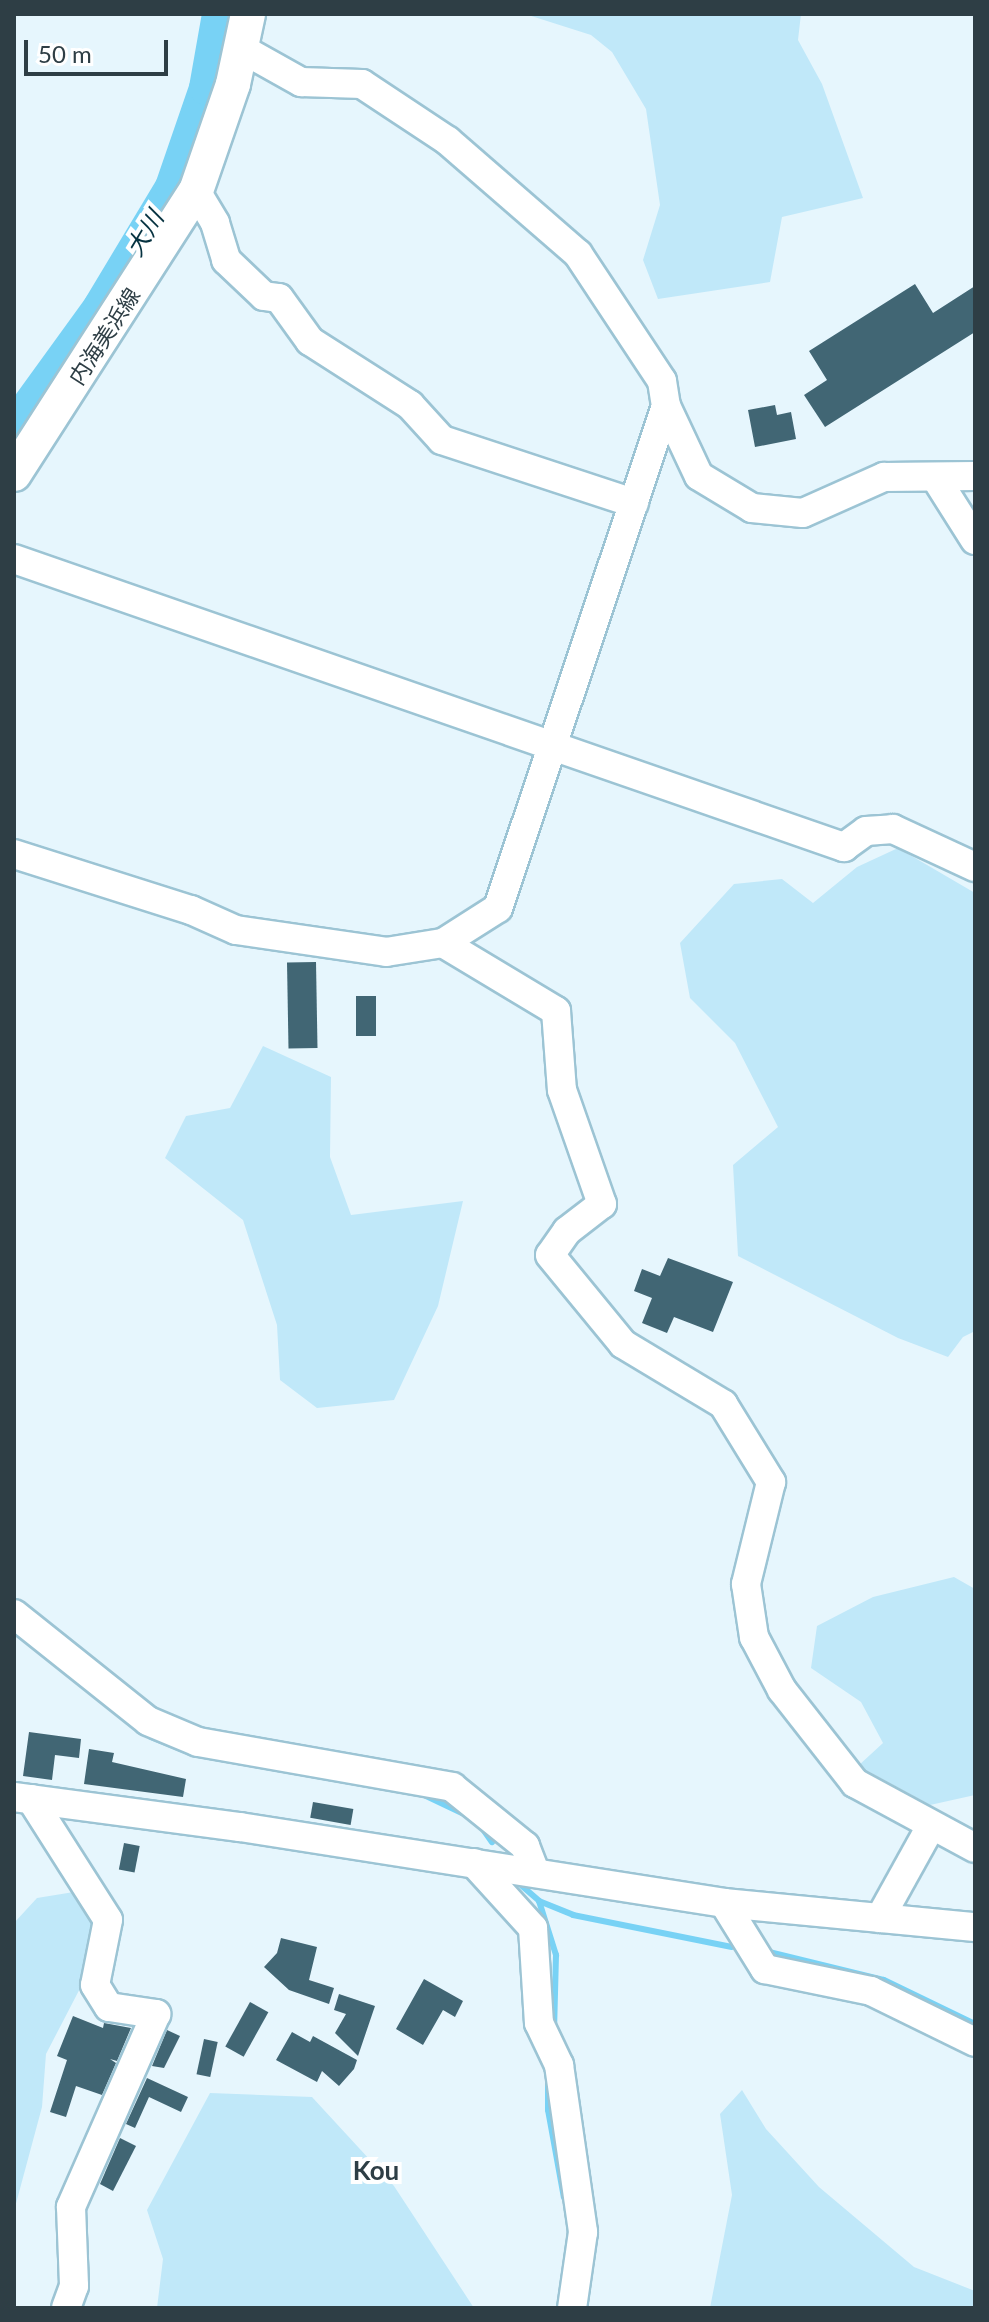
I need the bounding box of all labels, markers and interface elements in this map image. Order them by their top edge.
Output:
scale bar [28,24,172,74]
text: 50 m [38,39,92,68]
water label: 大川 [119,205,169,261]
street label: 内海美浜線 [63,283,145,389]
district label: Kou [353,2155,399,2187]

